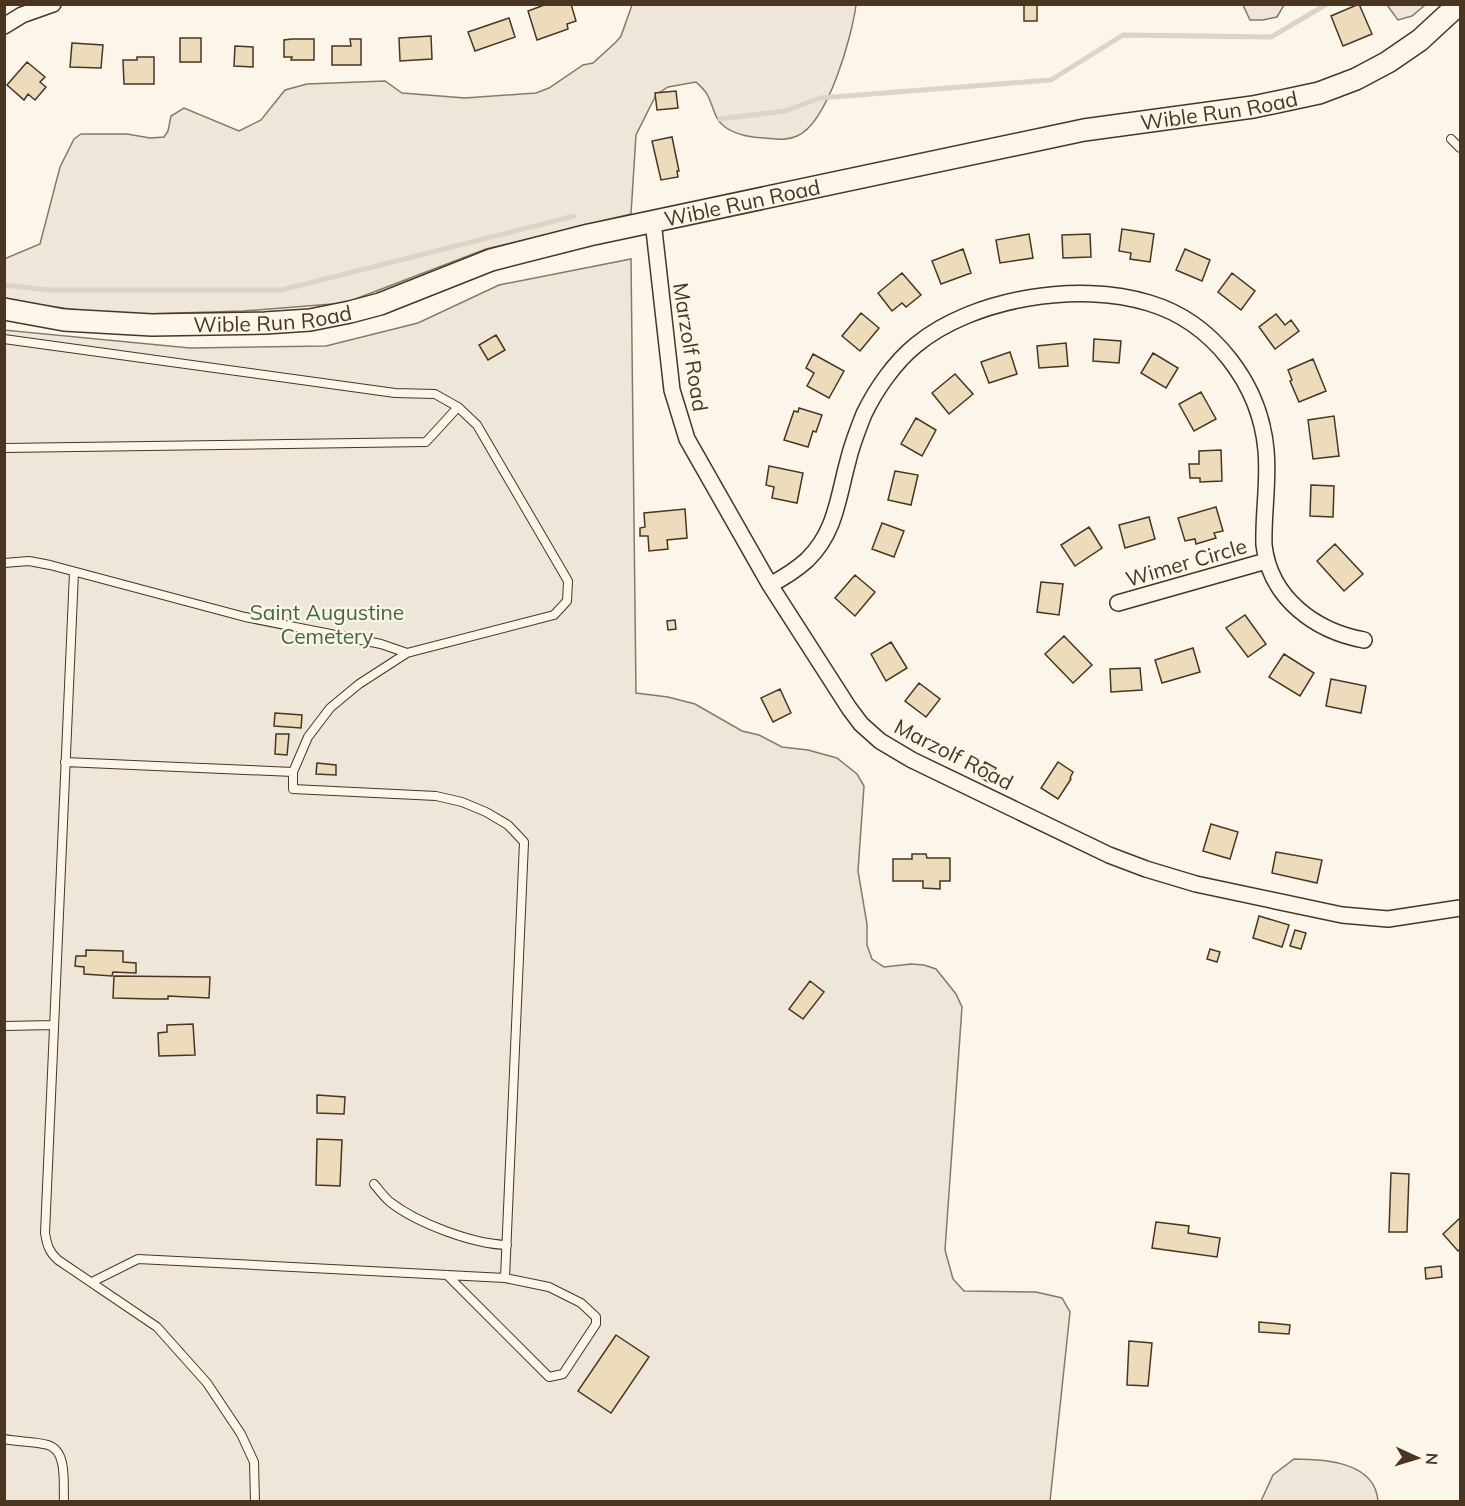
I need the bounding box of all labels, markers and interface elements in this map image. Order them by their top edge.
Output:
street label: Wible Run Road [1139,85,1300,135]
street label: Wible Run Road [662,173,822,232]
street label: Marzolf Road [668,281,714,413]
street label: Wible Run Road [193,299,354,337]
street label: Wimer Circle [1122,532,1250,592]
park label: Saint Augustine Cemetery [250,599,404,649]
street label: Marzolf Road [890,713,1018,795]
north arrow [1387,1428,1447,1488]
text: N [1422,1452,1442,1466]

